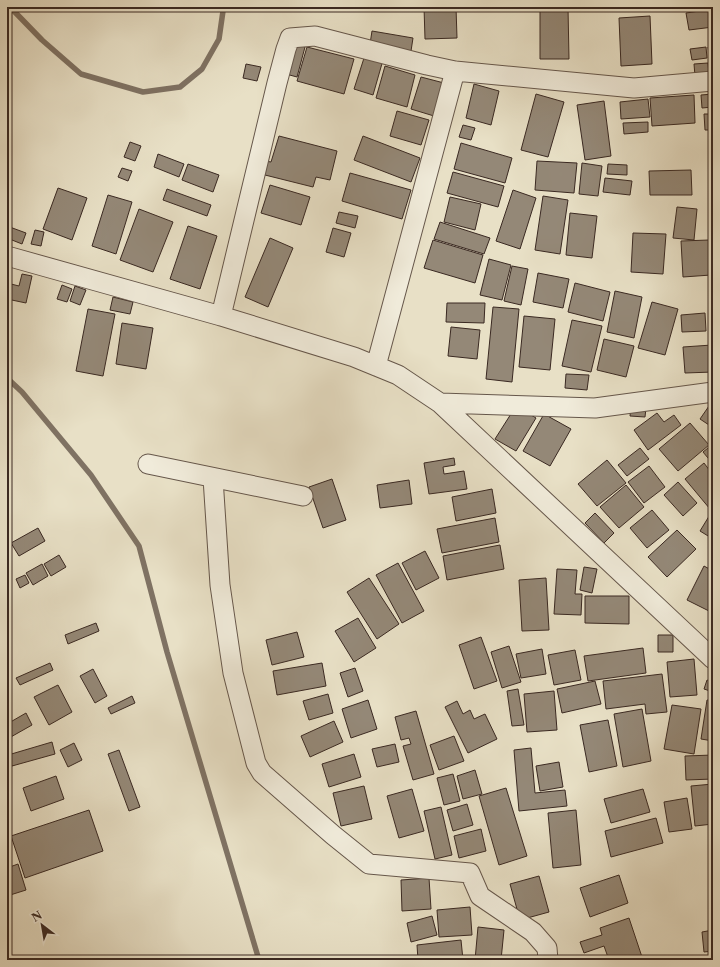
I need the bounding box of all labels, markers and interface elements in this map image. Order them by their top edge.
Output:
north arrow [22,905,62,945]
text: N [29,908,45,925]

